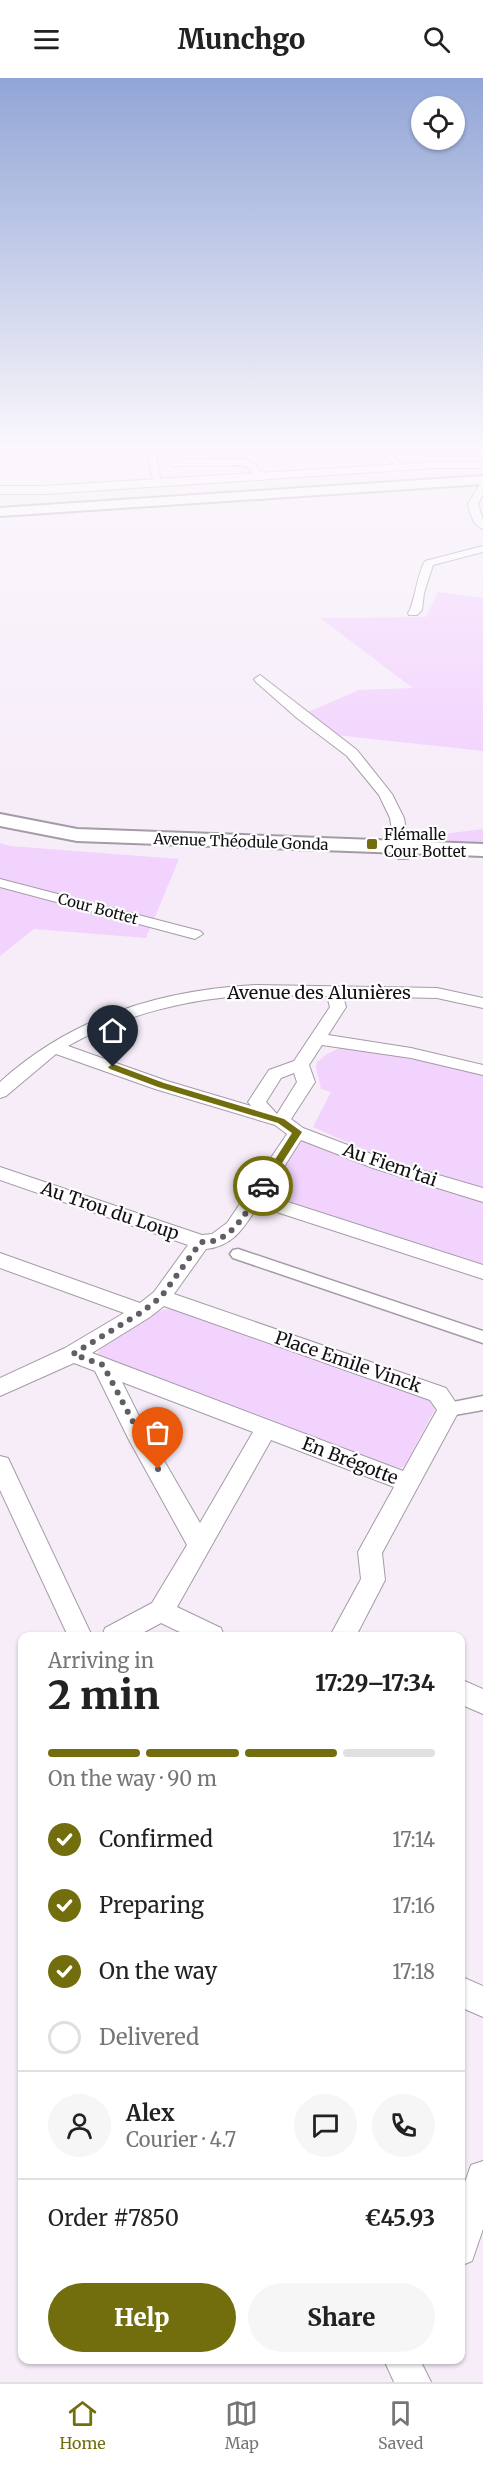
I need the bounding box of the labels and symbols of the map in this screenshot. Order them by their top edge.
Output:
place label: Flémalle Cour Bottet [384,825,466,861]
street label: Avenue Théodule Gonda [152,829,329,854]
marker: Flémalle Cour Bottet [365,837,379,851]
street label: Cour Bottet [56,889,140,928]
street label: Avenue des Alunières [226,981,411,1004]
pin [87,1005,138,1067]
street label: Au Fiem'tai [339,1137,440,1191]
courier [233,1156,293,1216]
street label: Au Trou du Loup [37,1176,182,1245]
street label: Place Emile Vinck [272,1326,425,1398]
pin [132,1407,183,1469]
street label: En Brégotte [299,1432,402,1489]

